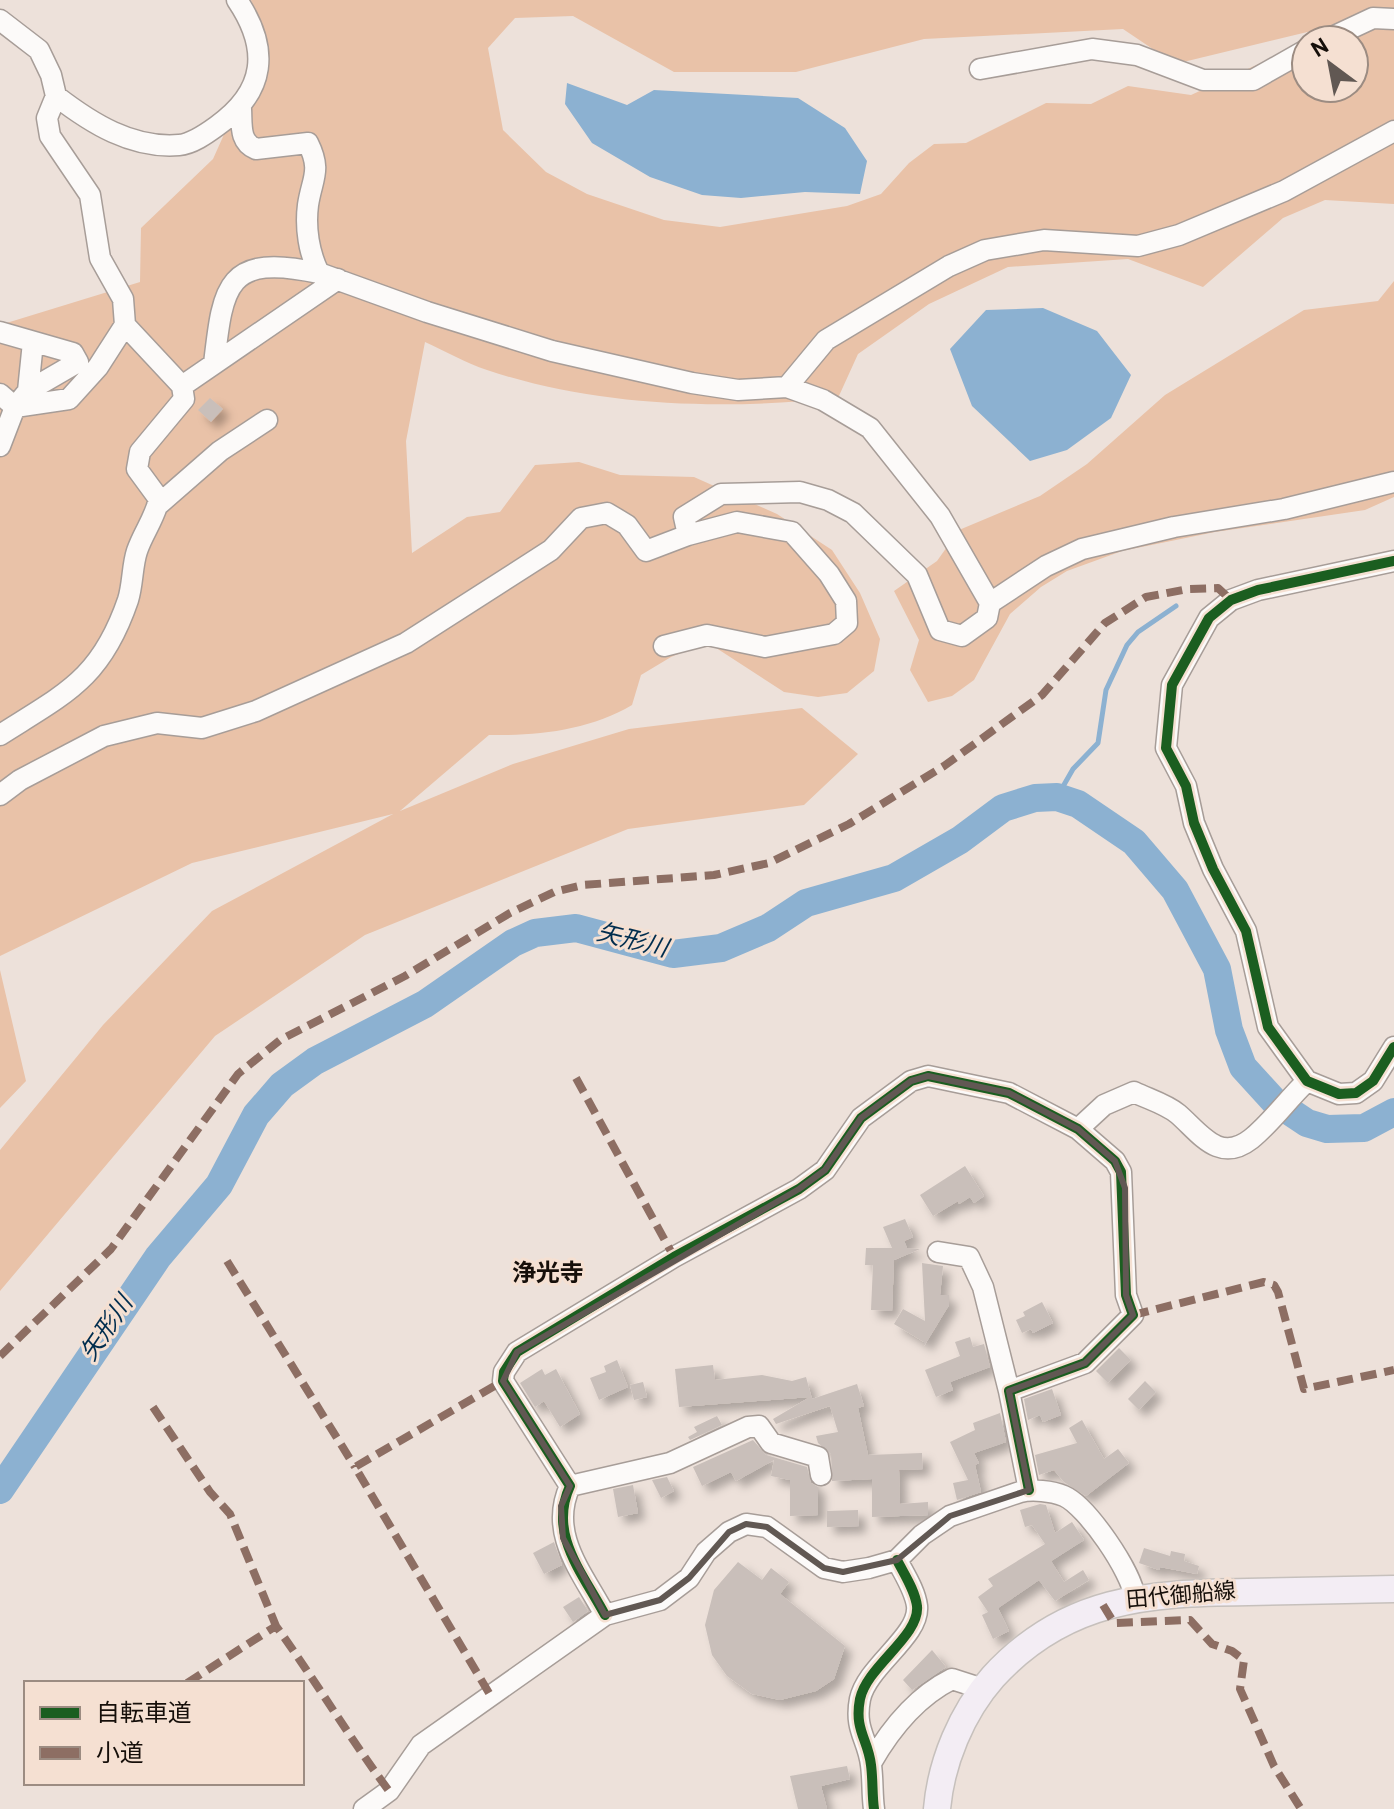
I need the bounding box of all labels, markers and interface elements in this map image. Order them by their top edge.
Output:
north arrow [1290,24,1370,104]
text: N [1307,34,1335,65]
water label: 矢形川 [593,919,673,966]
district label: 浄光寺 [512,1260,584,1290]
water label: 矢形川 [75,1288,142,1367]
street label: 田代御船線 [1125,1579,1237,1615]
legend [24,1681,304,1785]
text: 自転車道 [96,1700,192,1730]
text: 小道 [96,1740,144,1770]

